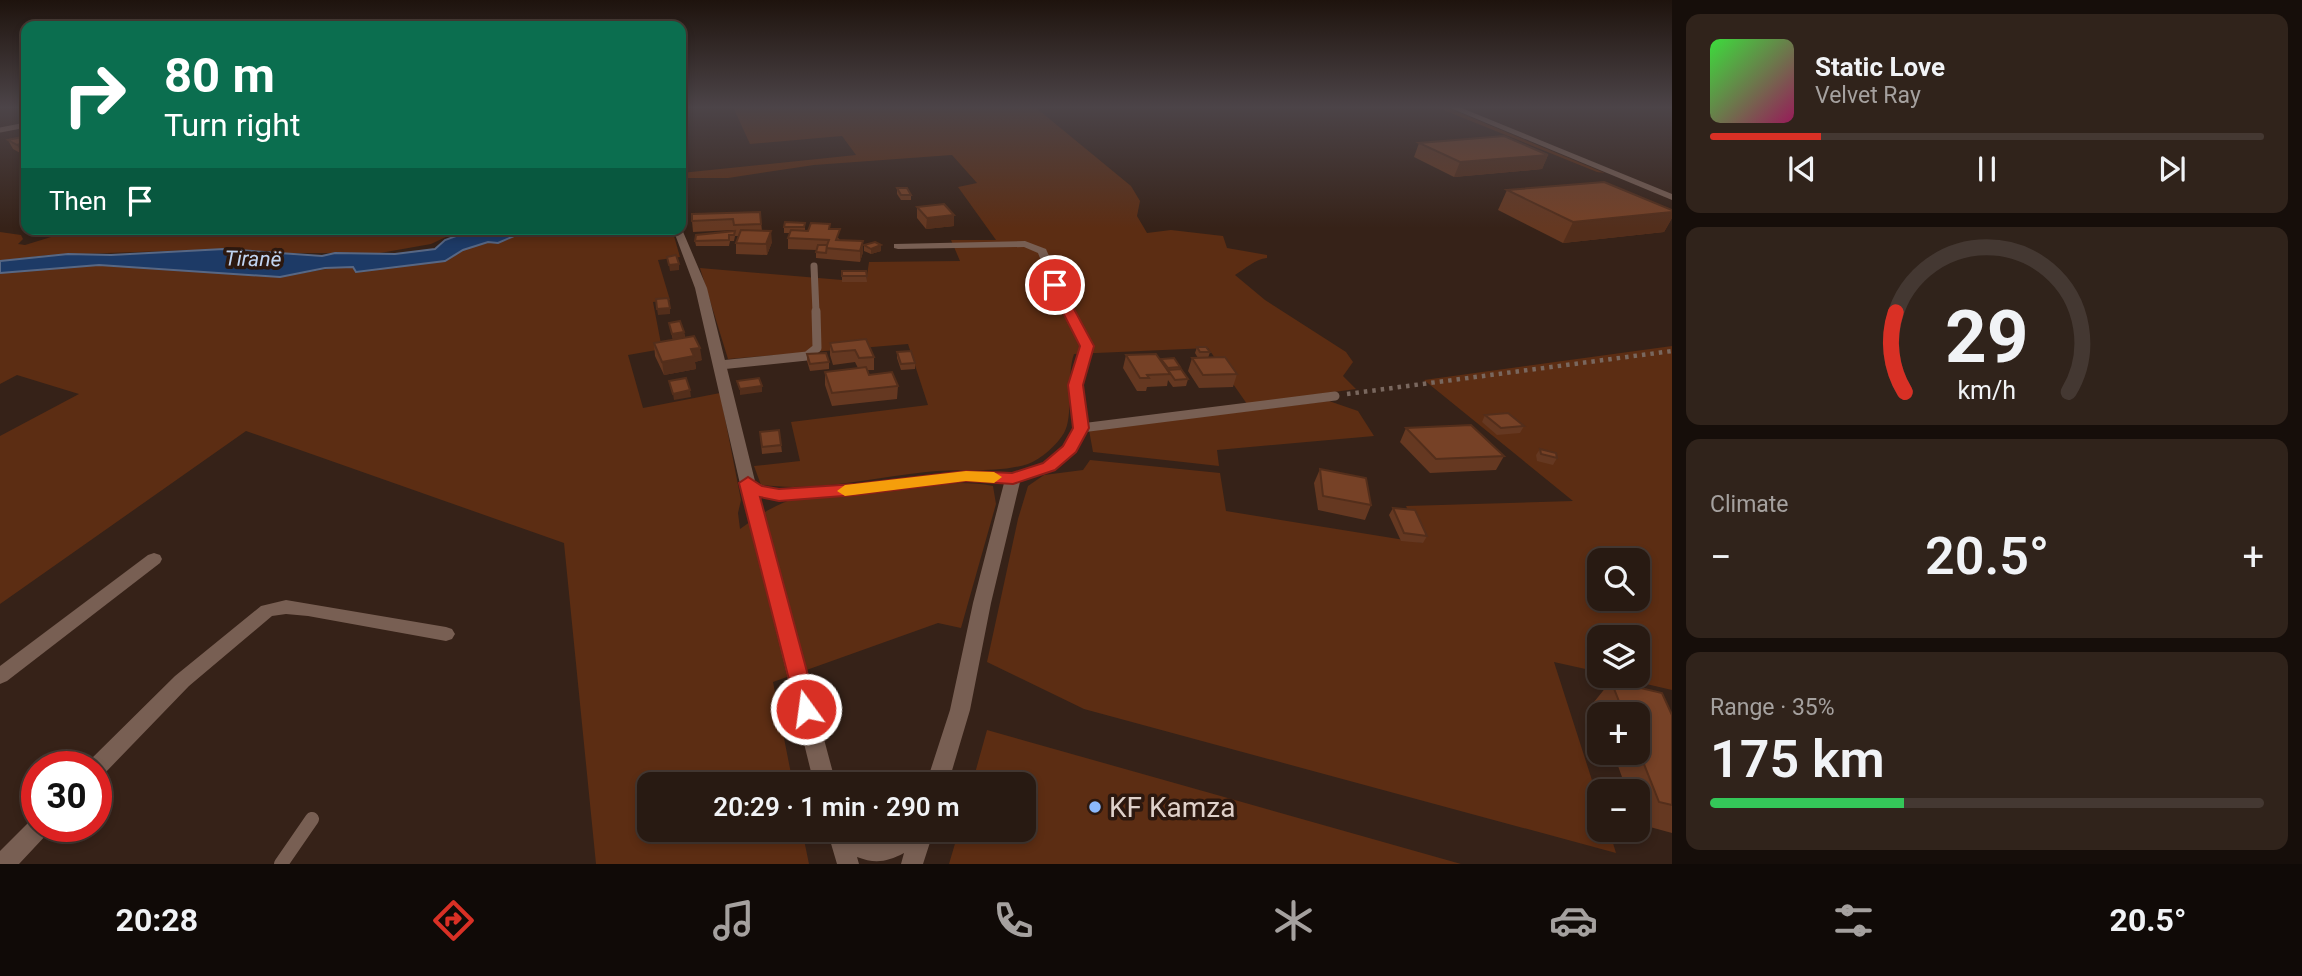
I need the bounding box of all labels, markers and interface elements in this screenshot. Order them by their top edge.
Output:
text: 80 m [164,47,275,104]
icon: right [49,49,140,140]
text: Static Love [1815,52,1945,82]
text: Velvet Ray [1815,82,1921,109]
text: Turn right [164,106,300,144]
icon: previous [1783,150,1821,188]
icon: pause [1968,150,2006,188]
icon: next [2153,150,2191,188]
icon: arrive [121,182,159,220]
text: Then [49,186,107,216]
water label: Tiranë [224,247,282,271]
pin [1025,255,1085,315]
icon: arrive [1036,266,1074,304]
text: 29 [1945,294,2029,380]
text: km/h [1958,376,2016,405]
text: Climate [1710,491,1789,518]
text: 20.5° [1925,526,2049,587]
text: − [1710,535,1732,579]
text: + [2242,535,2264,579]
map controls [1587,548,1650,842]
button: search [1587,548,1650,611]
button: layers [1587,625,1650,688]
position arrow [769,672,843,746]
text: Range · 35% [1710,694,1835,721]
button: + [1587,702,1650,765]
text: 175 km [1710,729,1885,790]
speed limit sign: 30 [21,751,112,842]
button: − [1587,779,1650,842]
place label: KF Kamza [1109,791,1235,824]
text: 20:29 · 1 min · 290 m [713,792,960,822]
marker: KF Kamza [1087,799,1103,815]
icon: directions [429,896,478,945]
icon: music [709,896,758,945]
icon: phone [989,896,1038,945]
icon: climate [1269,896,1318,945]
icon: car [1549,896,1598,945]
icon: filters [1829,896,1878,945]
text: 20:28 [116,901,198,939]
text: 20.5° [2110,901,2186,939]

